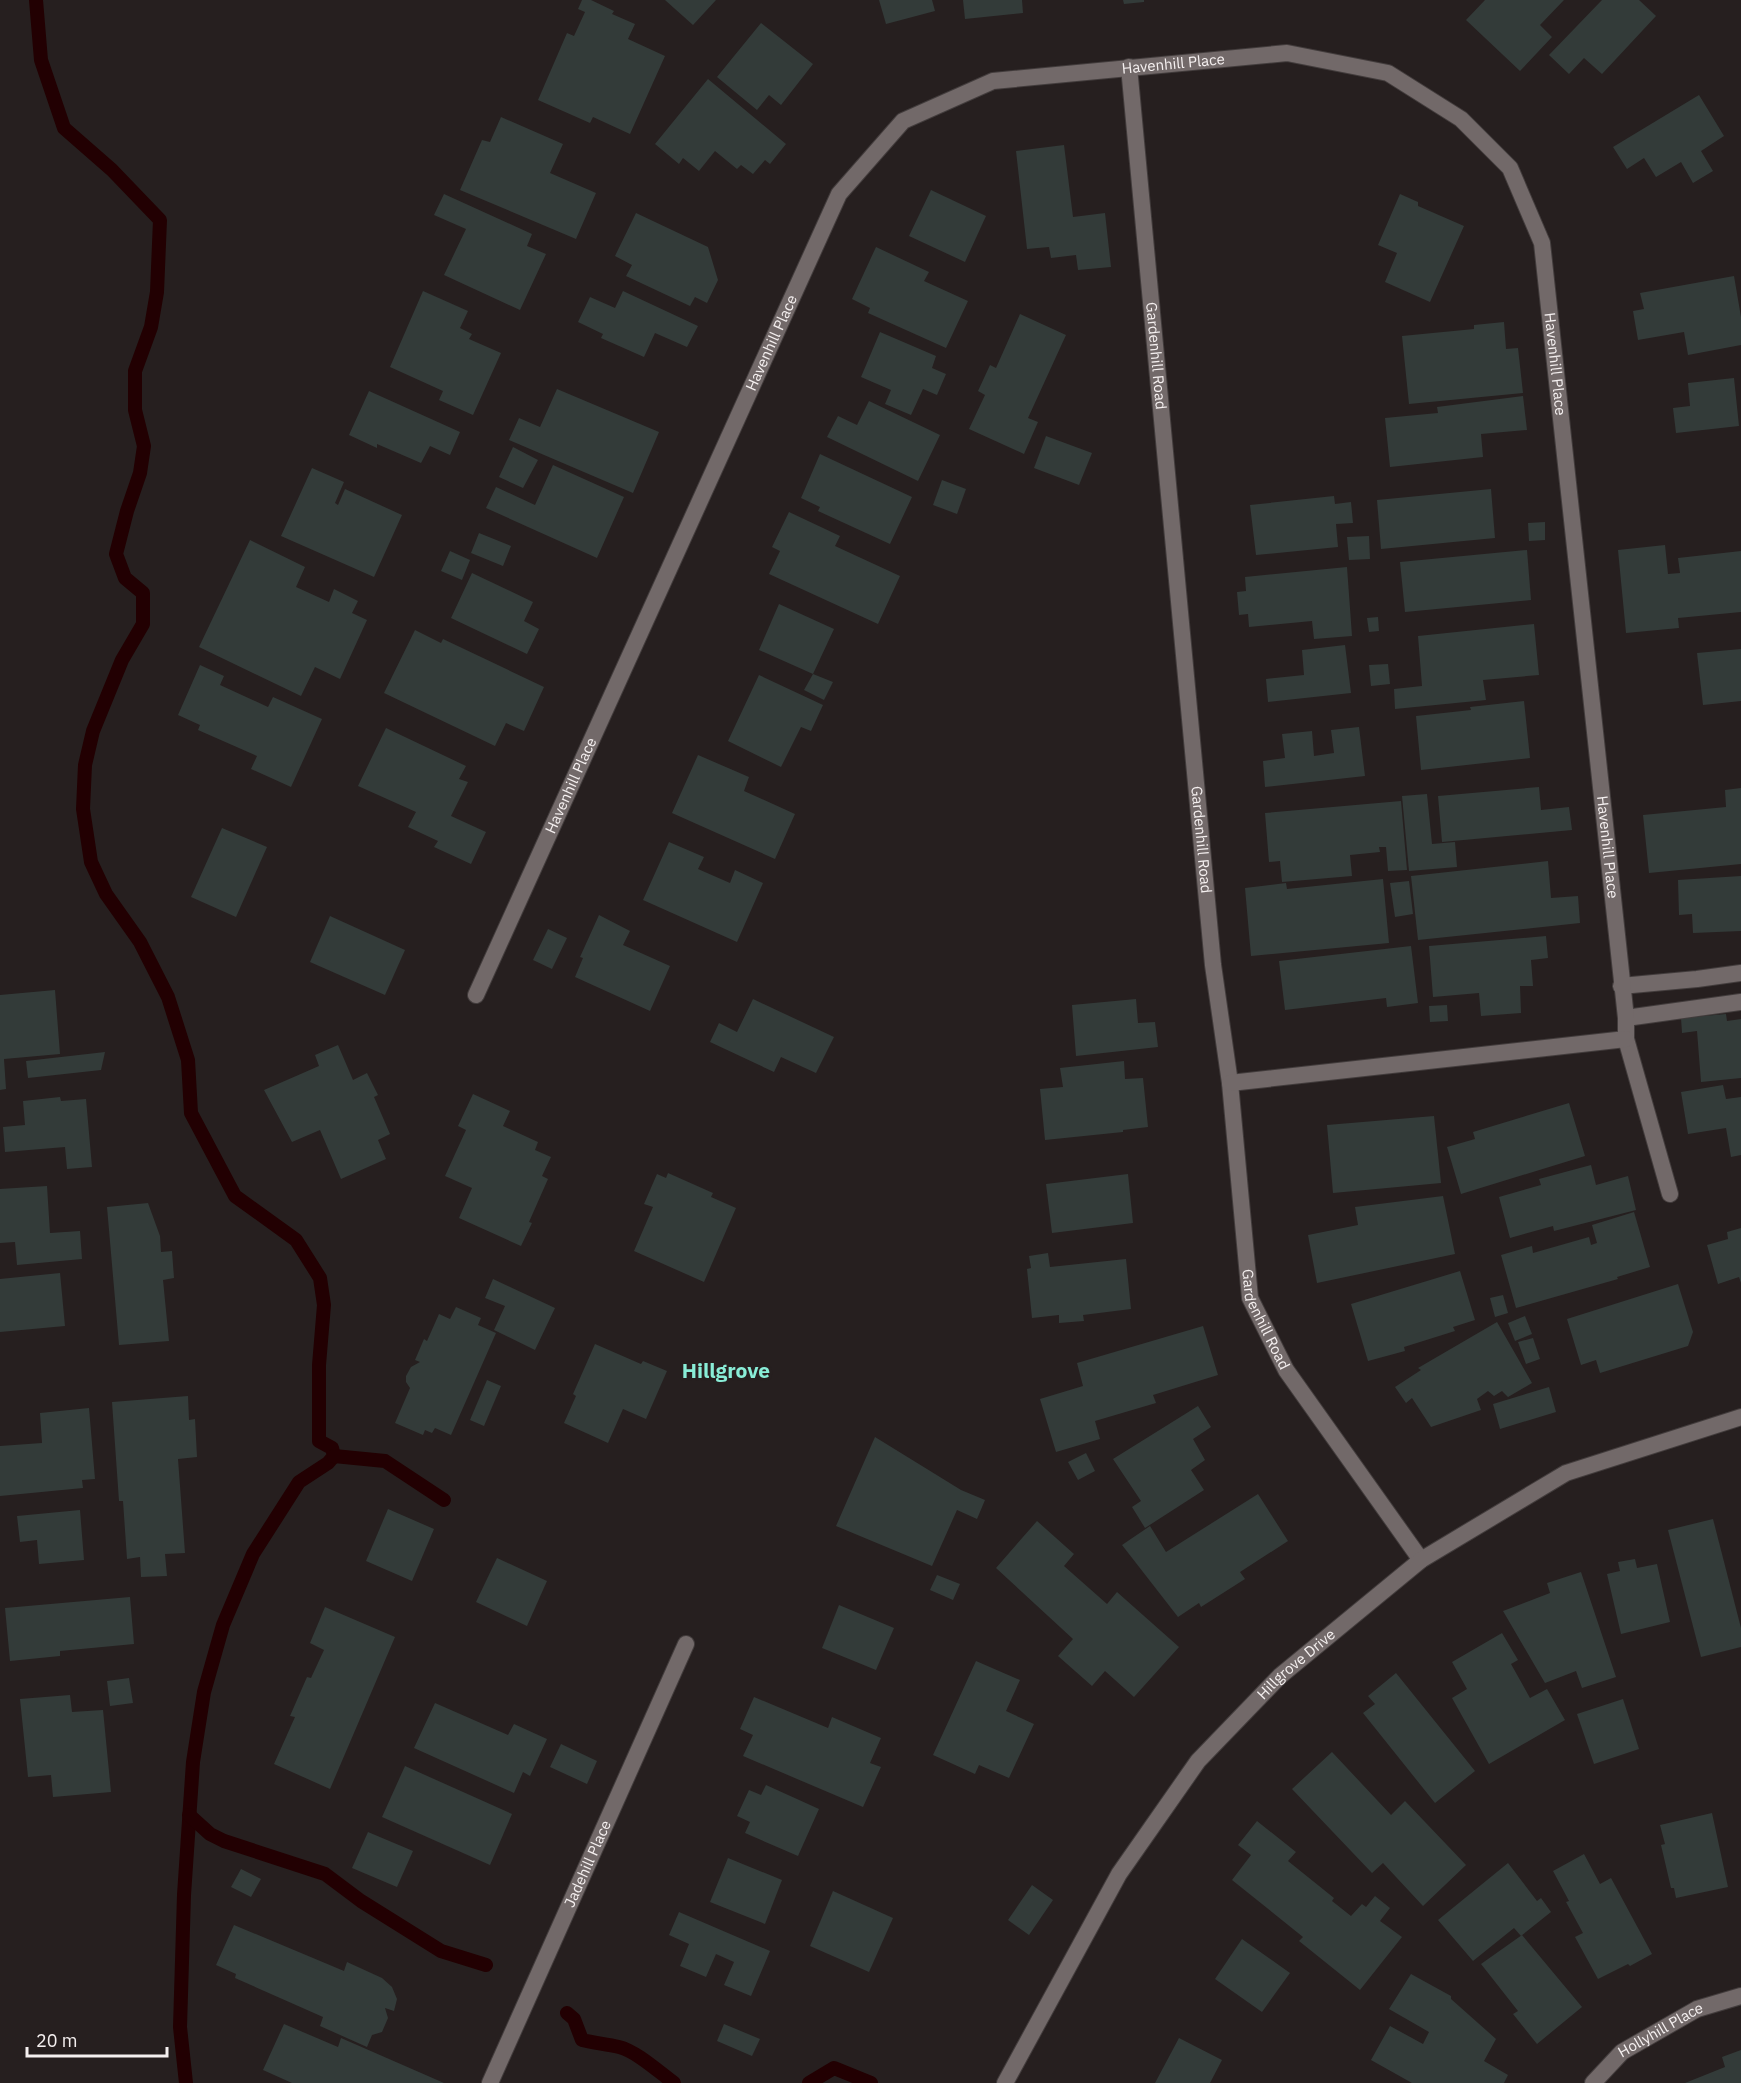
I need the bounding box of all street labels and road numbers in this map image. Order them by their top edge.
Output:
street label: Havenhill Place [1121,49,1226,78]
street label: Havenhill Place [741,292,801,394]
street label: Gardenhill Road [1142,301,1171,410]
street label: Havenhill Place [1541,311,1571,416]
street label: Havenhill Place [540,734,600,836]
street label: Gardenhill Road [1187,785,1216,894]
street label: Havenhill Place [1593,795,1623,899]
street label: Gardenhill Road [1238,1268,1294,1373]
street label: Hillgrove Drive [1253,1624,1339,1703]
street label: Jadehill Place [560,1817,615,1910]
street label: Hollyhill Place [1614,1998,1705,2061]

